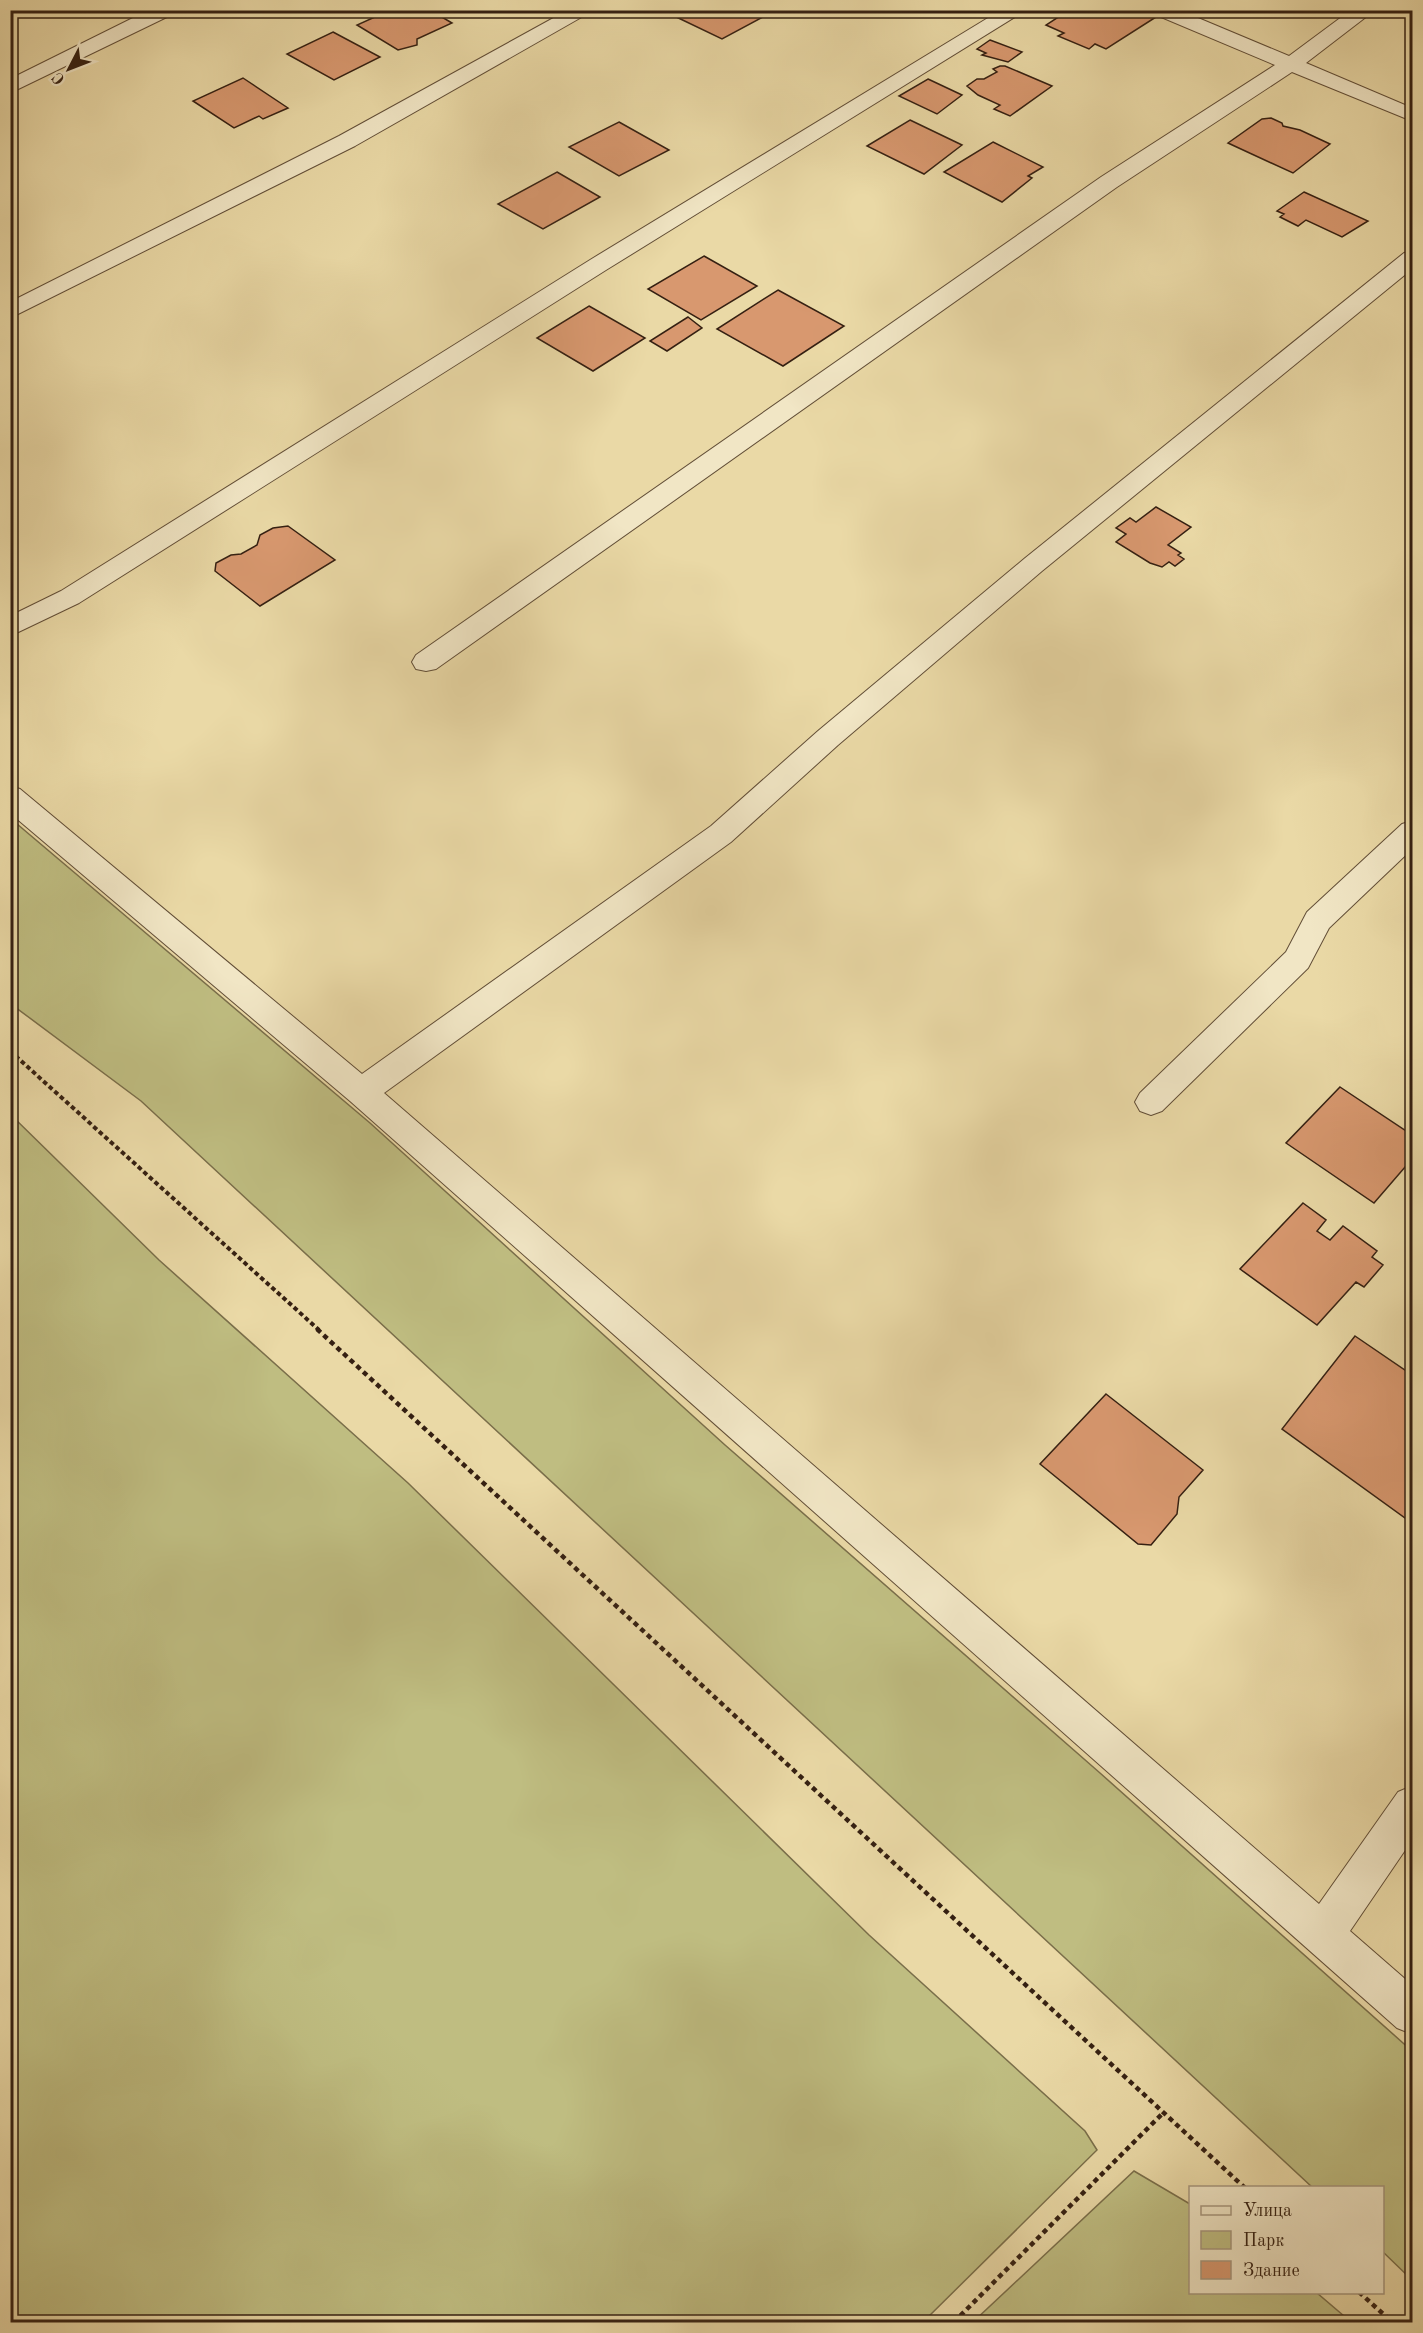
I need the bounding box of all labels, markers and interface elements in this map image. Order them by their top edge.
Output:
north arrow [39,39,99,99]
text: С [50,68,69,87]
legend [1189,2186,1384,2294]
text: Улица [1243,2202,1292,2220]
text: Парк [1243,2232,1284,2250]
text: Здание [1243,2262,1300,2280]

